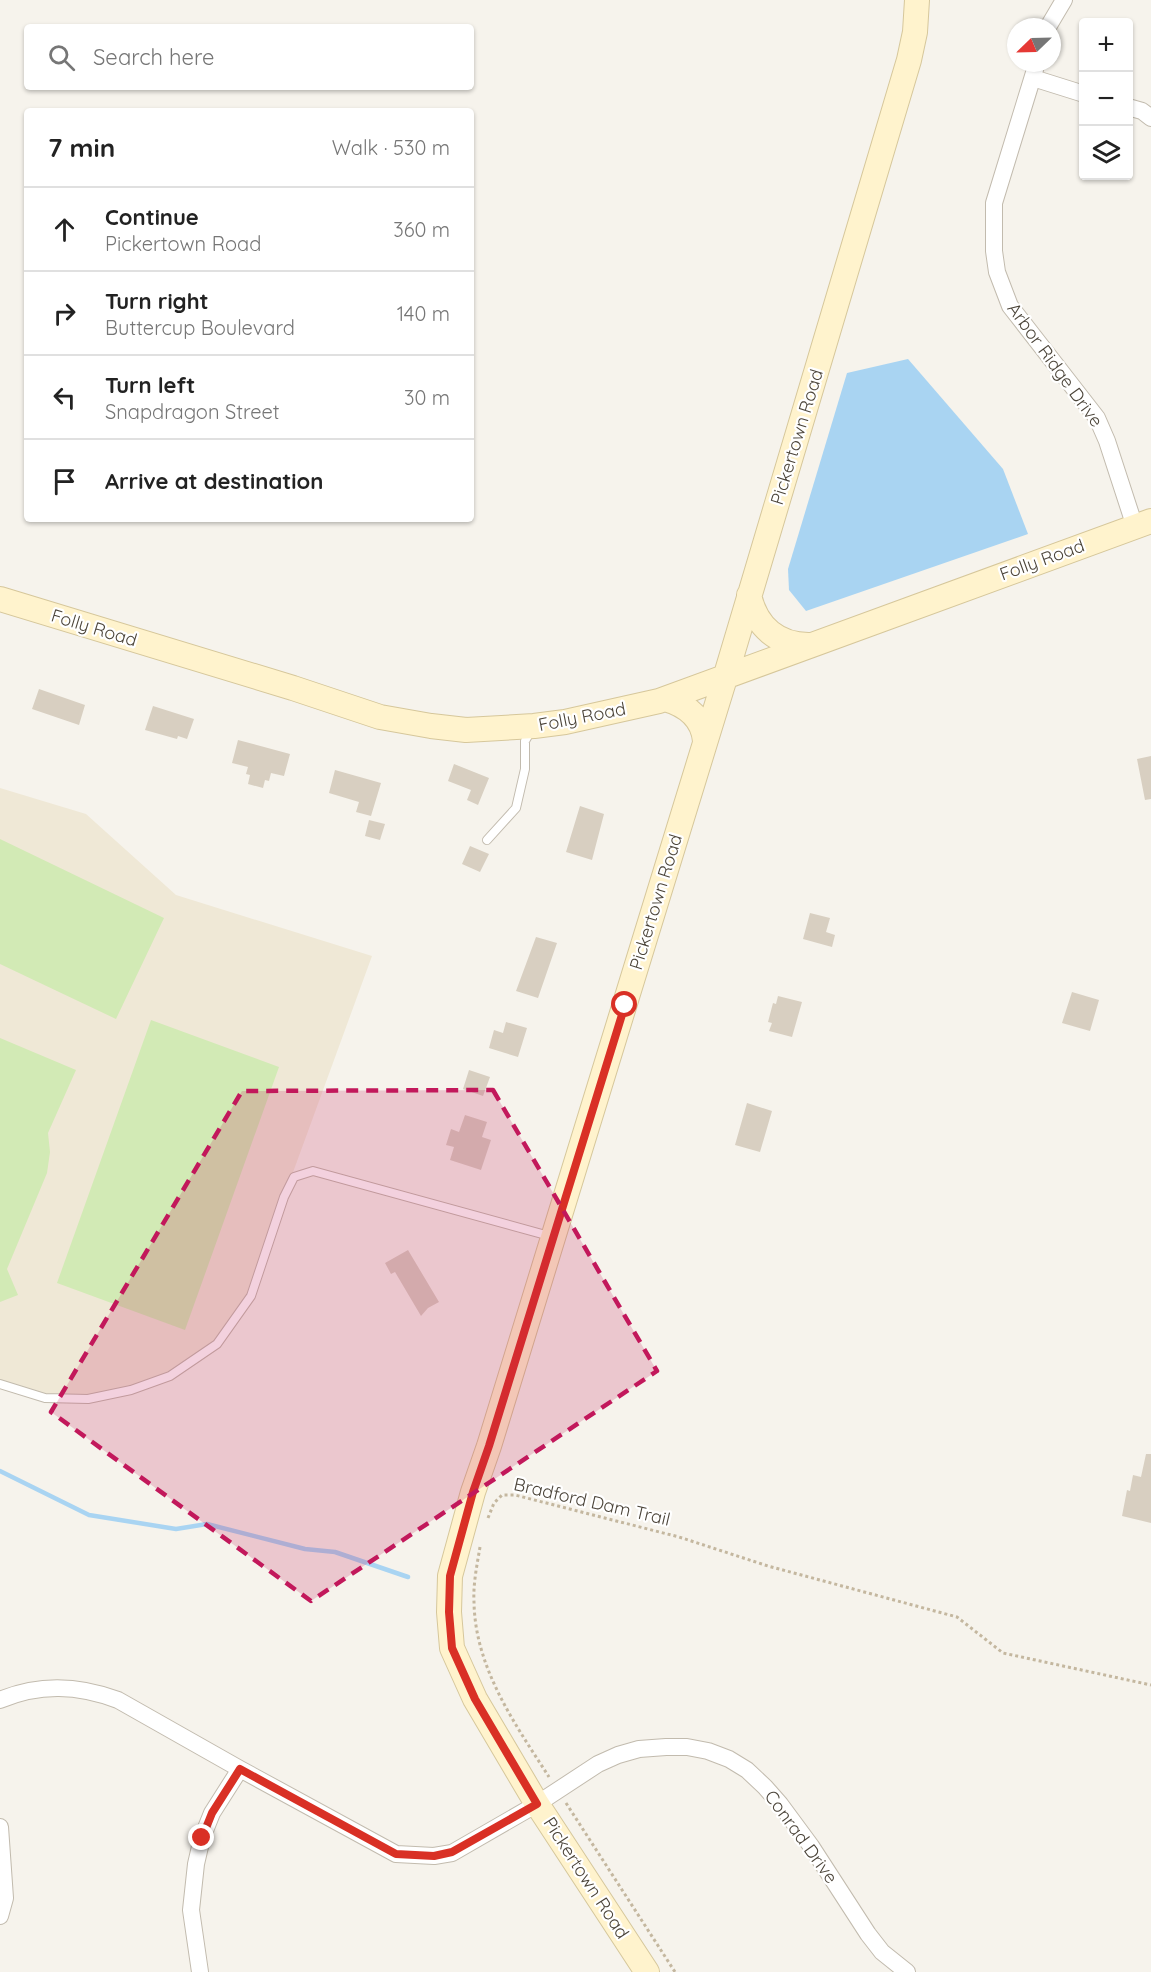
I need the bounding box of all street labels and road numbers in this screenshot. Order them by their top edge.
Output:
street label: Arbor Ridge Drive [1003,298,1108,431]
street label: Pickertown Road [765,366,828,507]
street label: Folly Road [996,534,1087,585]
street label: Folly Road [48,604,140,651]
street label: Folly Road [536,697,628,736]
street label: Pickertown Road [624,831,687,972]
street label: Bradford Dam Trail [512,1472,673,1531]
street label: Conrad Drive [760,1786,843,1888]
street label: Pickertown Road [538,1812,634,1943]

